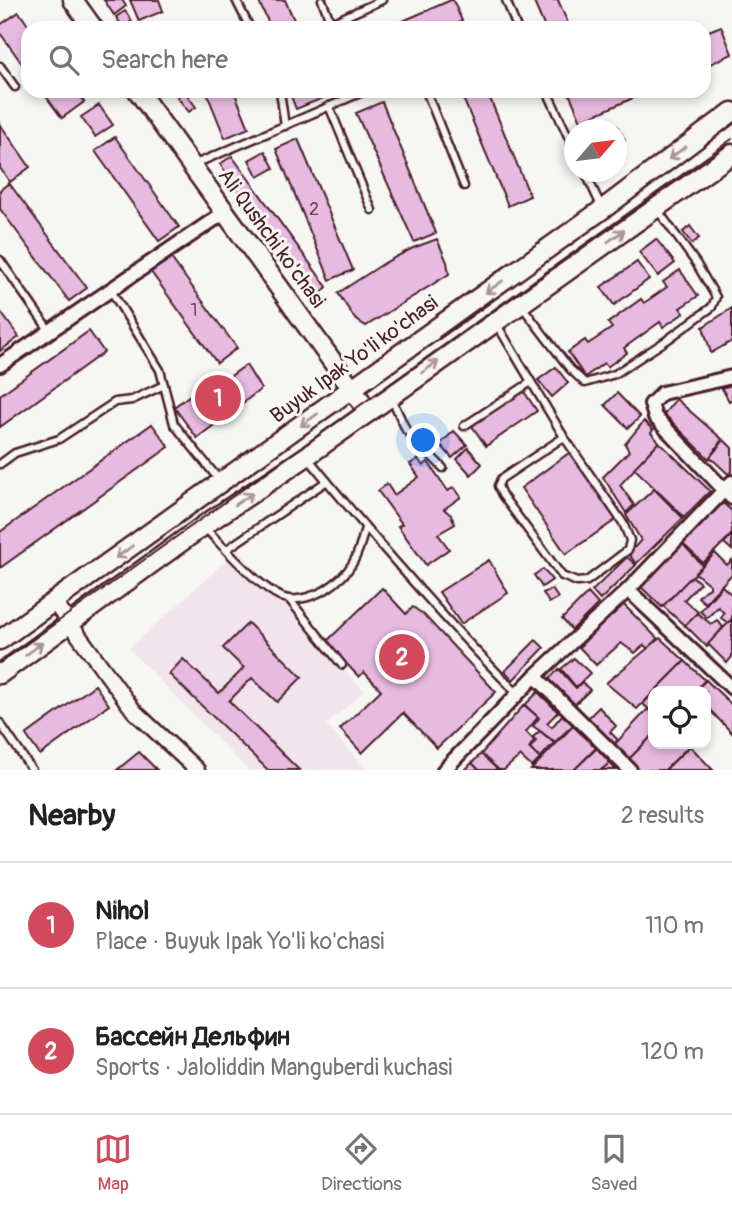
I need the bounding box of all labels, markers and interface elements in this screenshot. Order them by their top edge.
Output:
search box [21,21,711,98]
icon: search [45,41,83,79]
text: Search here [101,44,228,76]
north arrow [564,119,627,182]
one-way arrow [669,146,687,161]
street label: Ali Qushchi ko'chasi [212,163,332,314]
house number: 2 [309,198,319,221]
one-way arrow [606,229,625,243]
one-way arrow [485,280,504,295]
street label: Buyuk Ipak Yo'li ko'chasi [265,289,444,429]
house number: 1 [190,299,198,322]
one-way arrow [420,360,439,374]
pin: 1 [195,372,241,424]
one-way arrow [300,413,319,427]
your location [406,423,440,457]
one-way arrow [234,492,253,506]
one-way arrow [115,545,134,559]
pin: 2 [379,631,425,683]
one-way arrow [24,641,43,656]
map controls [648,686,711,749]
button: locate [648,686,711,749]
text: Nearby [28,797,115,834]
text: 2 results [621,801,704,830]
text: Nihol [95,895,150,927]
text: 1 [47,911,56,940]
text: 110 m [645,911,704,940]
text: Place · Buyuk Ipak Yo'li ko'chasi [95,927,384,956]
text: Бассейн Дельфин [95,1021,290,1053]
text: 2 [45,1037,57,1066]
text: 120 m [641,1037,704,1066]
text: Sports · Jaloliddin Manguberdi kuchasi [95,1053,452,1082]
tab: Map [94,1130,132,1196]
tab: Directions [321,1130,402,1196]
tab: Saved [590,1130,638,1196]

